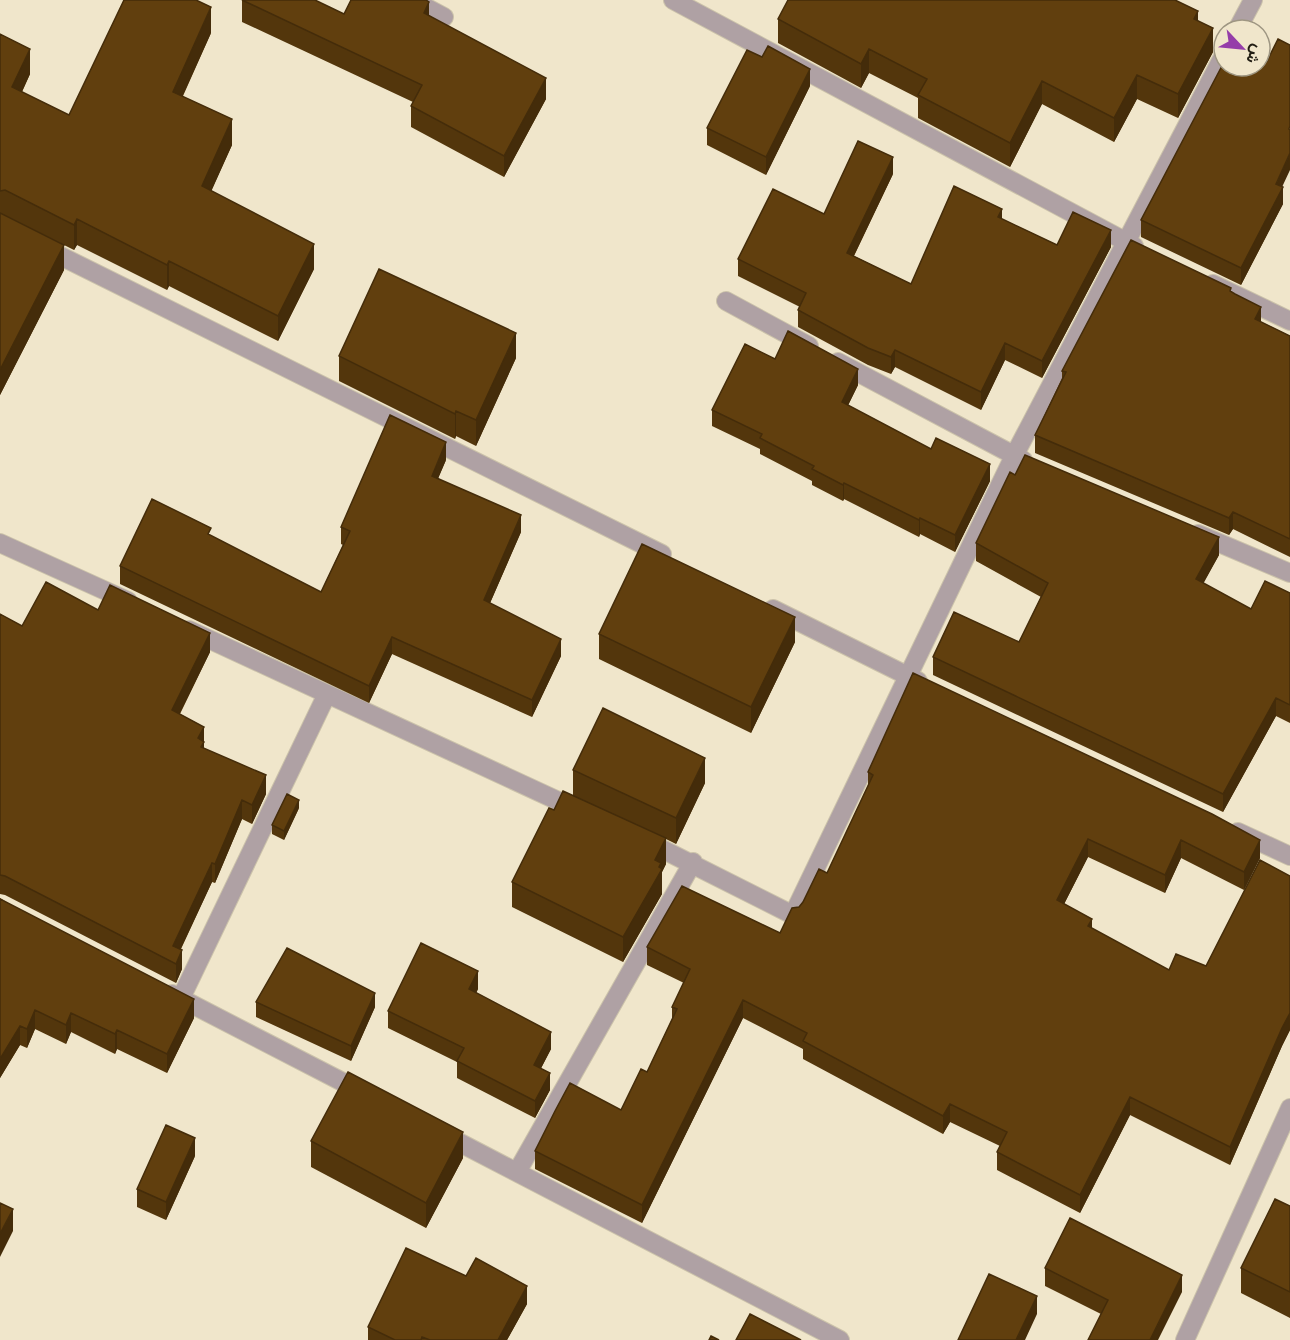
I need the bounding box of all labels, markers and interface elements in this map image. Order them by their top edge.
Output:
north arrow [1212,18,1272,78]
text: ش [1242,42,1268,67]

